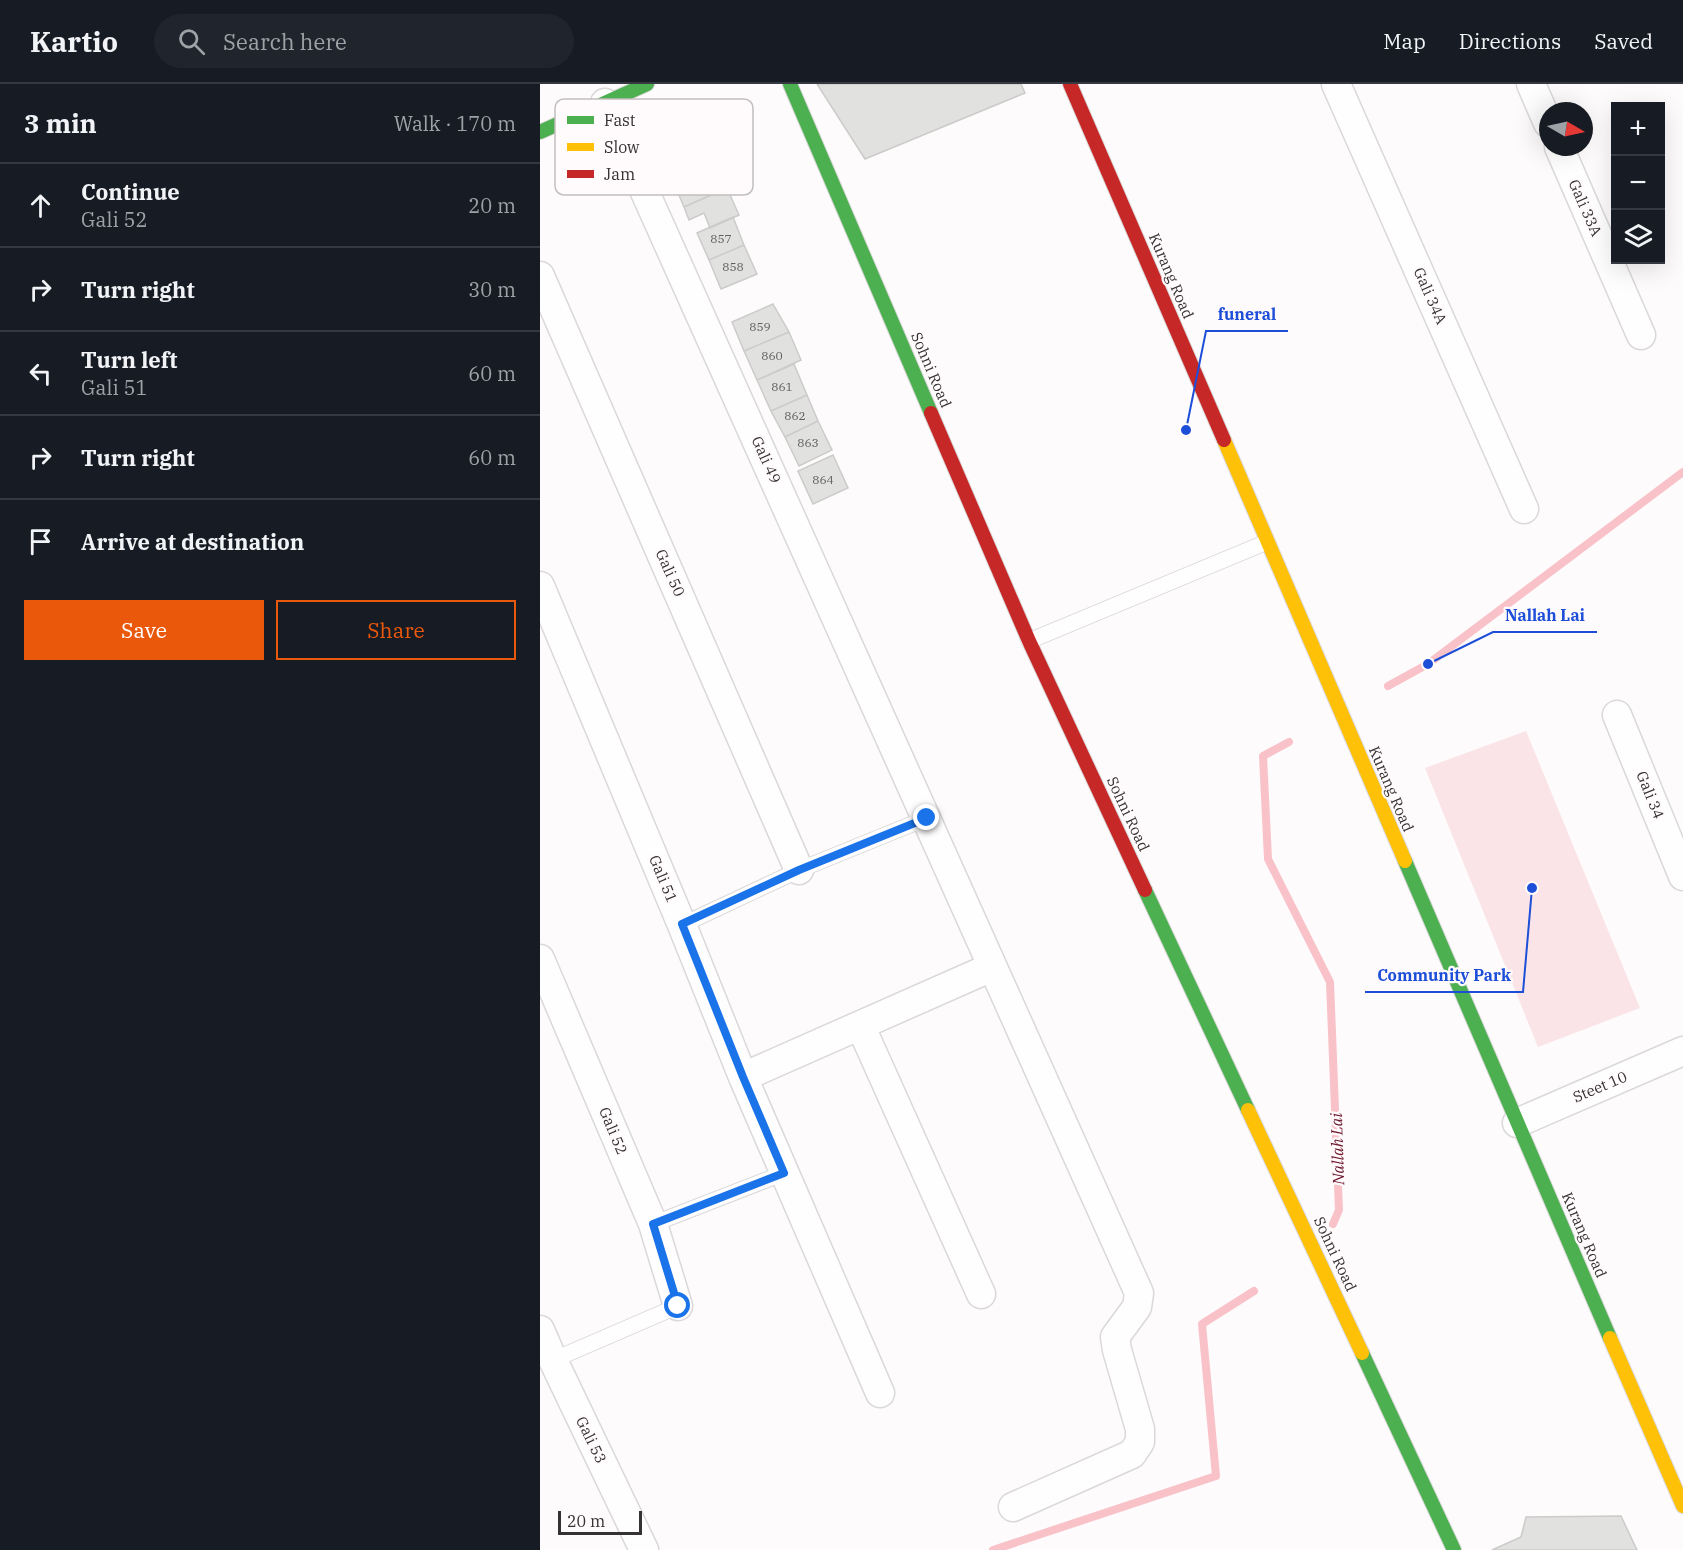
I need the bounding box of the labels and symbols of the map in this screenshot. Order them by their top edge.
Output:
legend [555,99,753,195]
north arrow [1539,102,1593,156]
text: Fast [604,110,636,130]
text: Slow [604,137,640,157]
text: Jam [604,164,635,184]
street label: Gali 33A [1565,176,1607,240]
street label: Kurang Road [1145,230,1198,322]
house number: 857 [710,231,732,246]
house number: 858 [722,259,744,274]
street label: Gali 34A [1410,264,1452,328]
callout: funeral [1206,297,1288,331]
text: funeral [1218,304,1276,324]
house number: 859 [749,319,771,334]
street label: Sohni Road [907,329,956,410]
house number: 860 [761,348,783,363]
house number: 861 [771,379,793,394]
house number: 862 [784,408,806,423]
street label: Gali 49 [748,433,785,486]
house number: 863 [797,435,819,450]
house number: 864 [812,472,834,487]
street label: Gali 50 [652,546,689,599]
callout: Nallah Lai [1493,598,1597,632]
text: Nallah Lai [1505,605,1585,625]
street label: Kurang Road [1365,743,1418,835]
street label: Gali 34 [1632,768,1669,821]
street label: Sohni Road [1103,773,1154,854]
route end [913,804,939,830]
street label: Gali 51 [645,852,682,905]
callout: Community Park [1365,958,1523,992]
text: Community Park [1377,965,1511,985]
street label: Steet 10 [1570,1067,1630,1106]
street label: Gali 52 [595,1104,632,1157]
water label: Nallah Lai [1326,1112,1348,1186]
street label: Kurang Road [1558,1189,1611,1281]
street label: Sohni Road [1310,1213,1361,1294]
route start [664,1292,690,1318]
street label: Gali 53 [572,1413,611,1466]
scale bar [558,1508,642,1536]

